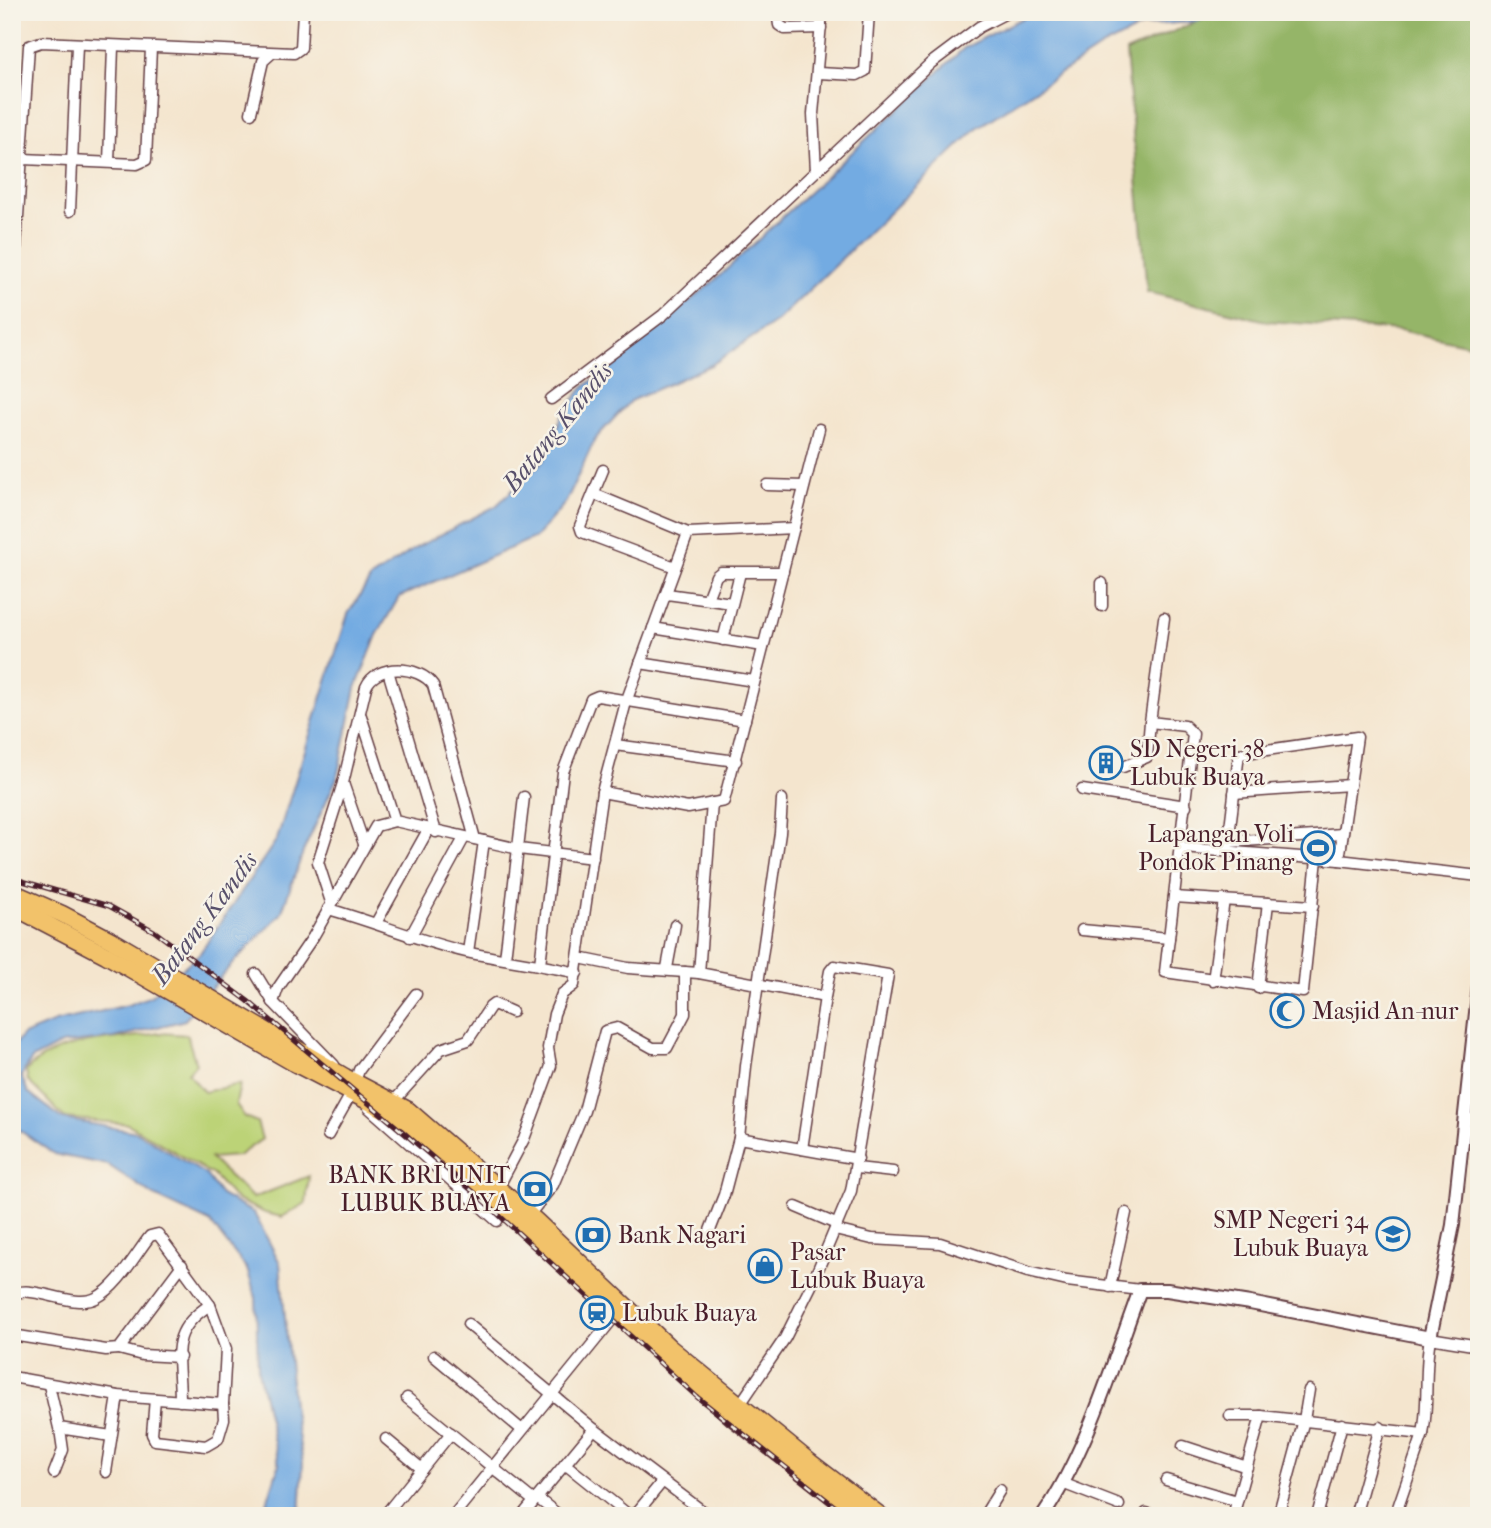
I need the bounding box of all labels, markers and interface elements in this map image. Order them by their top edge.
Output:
water label: Batang Kandis [494,355,620,500]
place label: SD Negeri 38 Lubuk Buaya [1130,735,1266,791]
building icon: SD Negeri 38 Lubuk Buaya [1087,744,1125,782]
place label: Lapangan Voli Pondok Pinang [1138,820,1295,876]
sports icon: Lapangan Voli Pondok Pinang [1299,829,1337,867]
water label: Batang Kandis [143,845,265,992]
mosque icon: Masjid An-nur [1268,992,1306,1030]
place label: Masjid An-nur [1312,997,1459,1025]
place label: BANK BRI UNIT LUBUK BUAYA [328,1161,511,1217]
bank icon: BANK BRI UNIT LUBUK BUAYA [516,1170,554,1208]
place label: SMP Negeri 34 Lubuk Buaya [1213,1206,1369,1262]
school or university icon: SMP Negeri 34 Lubuk Buaya [1374,1215,1412,1253]
bank icon: Bank Nagari [574,1216,612,1254]
place label: Bank Nagari [618,1221,746,1249]
place label: Pasar Lubuk Buaya [790,1238,926,1294]
shop icon: Pasar Lubuk Buaya [746,1247,784,1285]
station icon: Lubuk Buaya [578,1294,616,1332]
place label: Lubuk Buaya [622,1299,758,1327]

